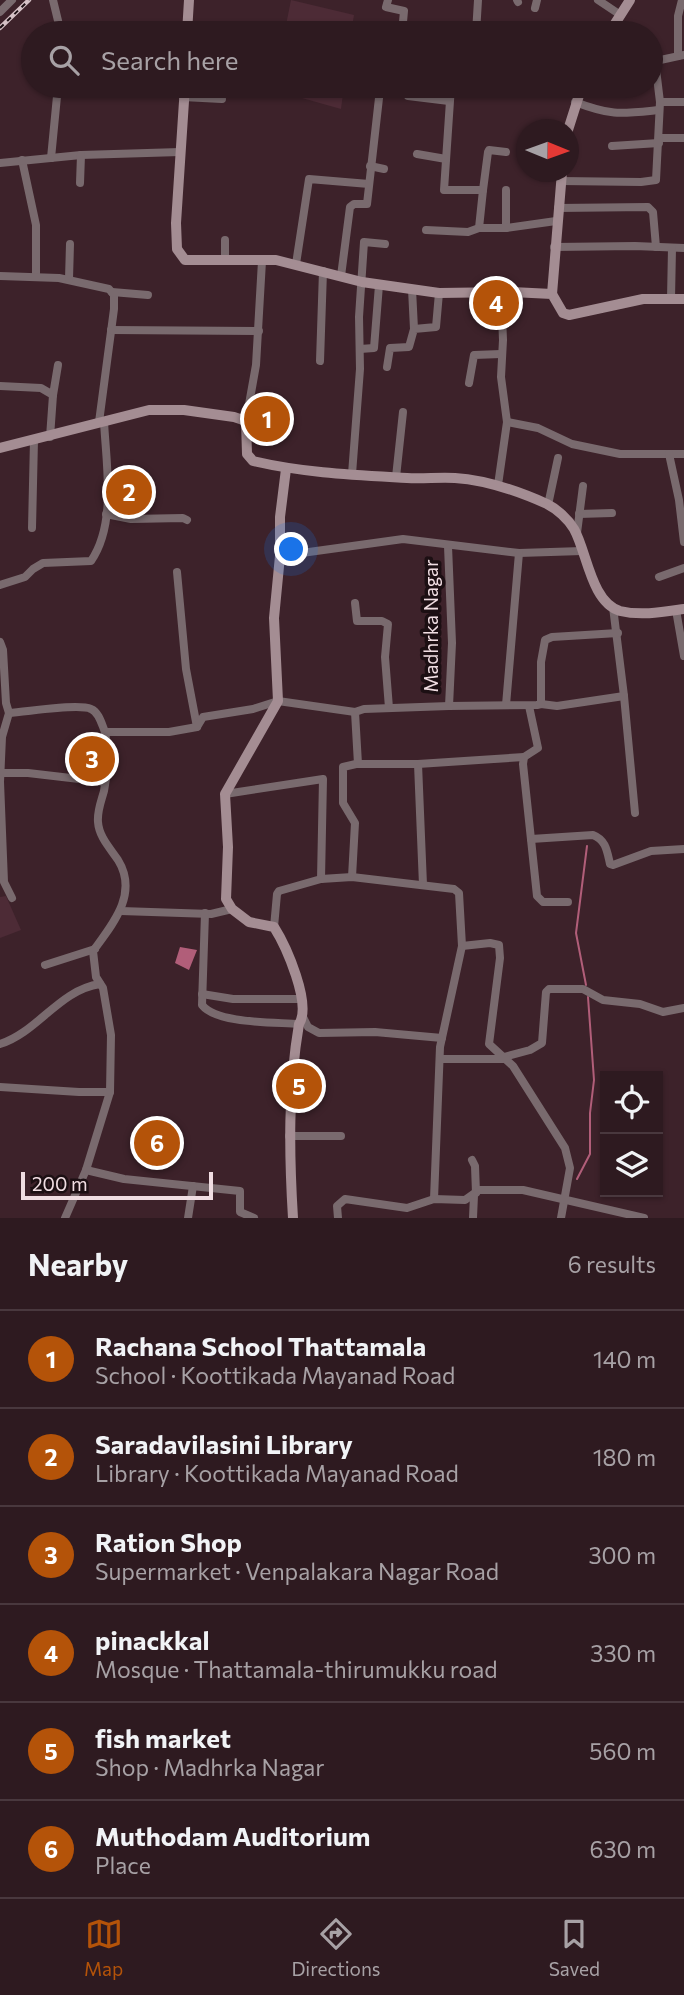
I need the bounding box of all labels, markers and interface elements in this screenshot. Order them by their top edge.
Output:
search box [21,21,663,98]
icon: search [45,41,83,79]
text: Search here [101,44,239,75]
north arrow [516,119,579,182]
pin: 4 [473,277,519,329]
pin: 1 [244,393,290,445]
pin: 2 [106,466,152,518]
your location [274,532,308,566]
street label: Madhrka Nagar [419,559,442,693]
pin: 3 [69,733,115,785]
pin: 5 [276,1060,322,1112]
map controls [600,1071,663,1197]
button: locate [600,1071,663,1134]
pin: 6 [134,1117,180,1169]
button: layers [600,1134,663,1197]
scale bar [21,1169,214,1201]
text: 200 m [32,1172,88,1195]
text: Nearby [28,1245,128,1282]
text: 6 results [568,1250,656,1278]
text: Rachana School Thattamala [95,1330,426,1361]
text: 1 [46,1345,56,1373]
text: 140 m [593,1345,656,1373]
text: School · Koottikada Mayanad Road [95,1361,455,1389]
text: Saradavilasini Library [95,1428,353,1459]
text: 2 [44,1443,58,1471]
text: 180 m [593,1443,656,1471]
text: Library · Koottikada Mayanad Road [95,1459,459,1487]
text: Ration Shop [95,1526,242,1557]
text: 3 [44,1541,58,1569]
text: 300 m [588,1541,656,1569]
text: Supermarket · Venpalakara Nagar Road [95,1557,499,1585]
text: pinackkal [95,1624,210,1655]
text: 4 [44,1639,58,1667]
text: 330 m [590,1639,656,1667]
text: Mosque · Thattamala-thirumukku road [95,1655,498,1683]
text: fish market [95,1722,231,1753]
text: 5 [44,1737,58,1765]
text: 560 m [589,1737,656,1765]
text: Shop · Madhrka Nagar [95,1753,325,1781]
text: Muthodam Auditorium [95,1820,370,1851]
text: 6 [44,1835,58,1863]
text: 630 m [590,1835,656,1863]
text: Place [95,1851,151,1879]
tab: Map [84,1915,123,1980]
tab: Directions [291,1915,381,1980]
tab: Saved [549,1915,600,1980]

